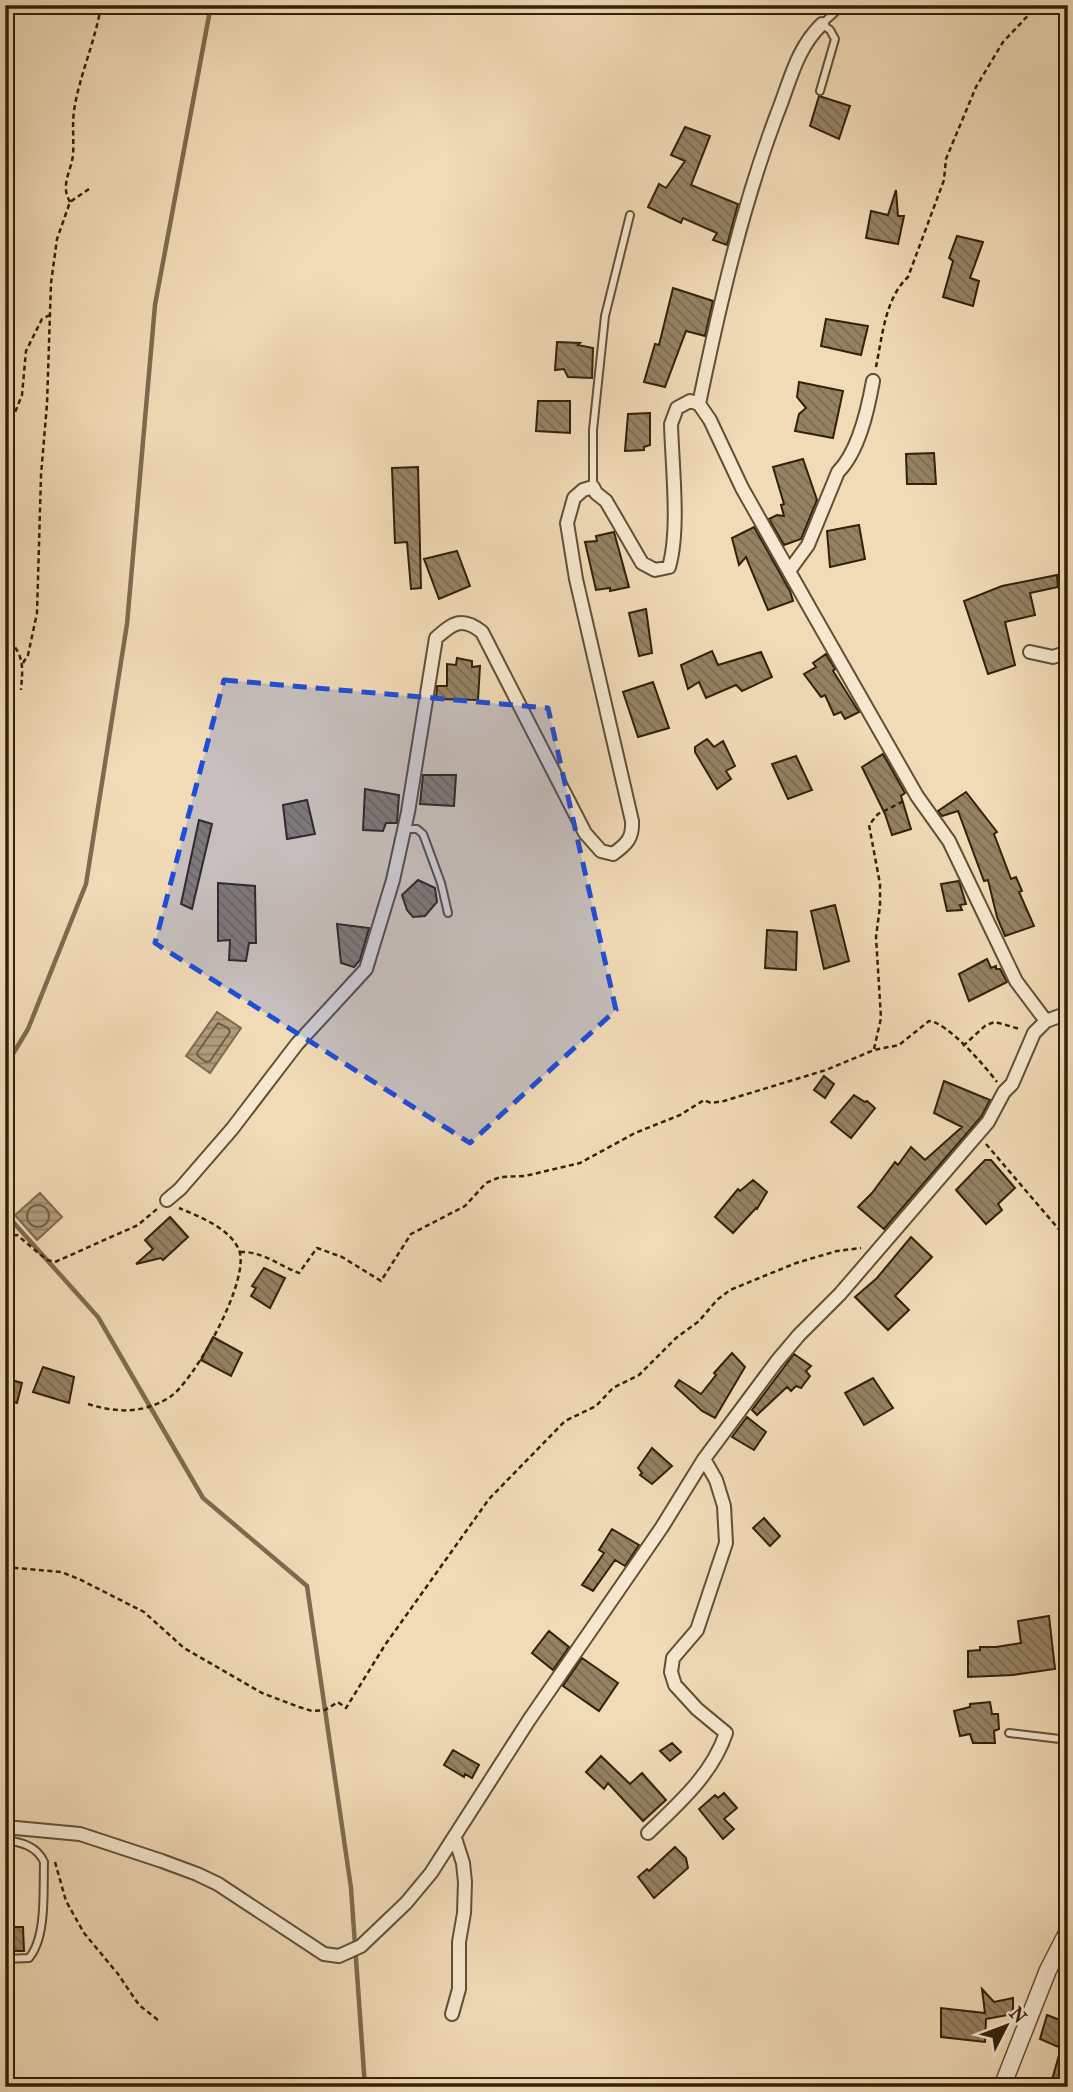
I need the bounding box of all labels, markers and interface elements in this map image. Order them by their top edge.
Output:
north arrow [972,1990,1042,2060]
text: N [1005,2003,1031,2028]

